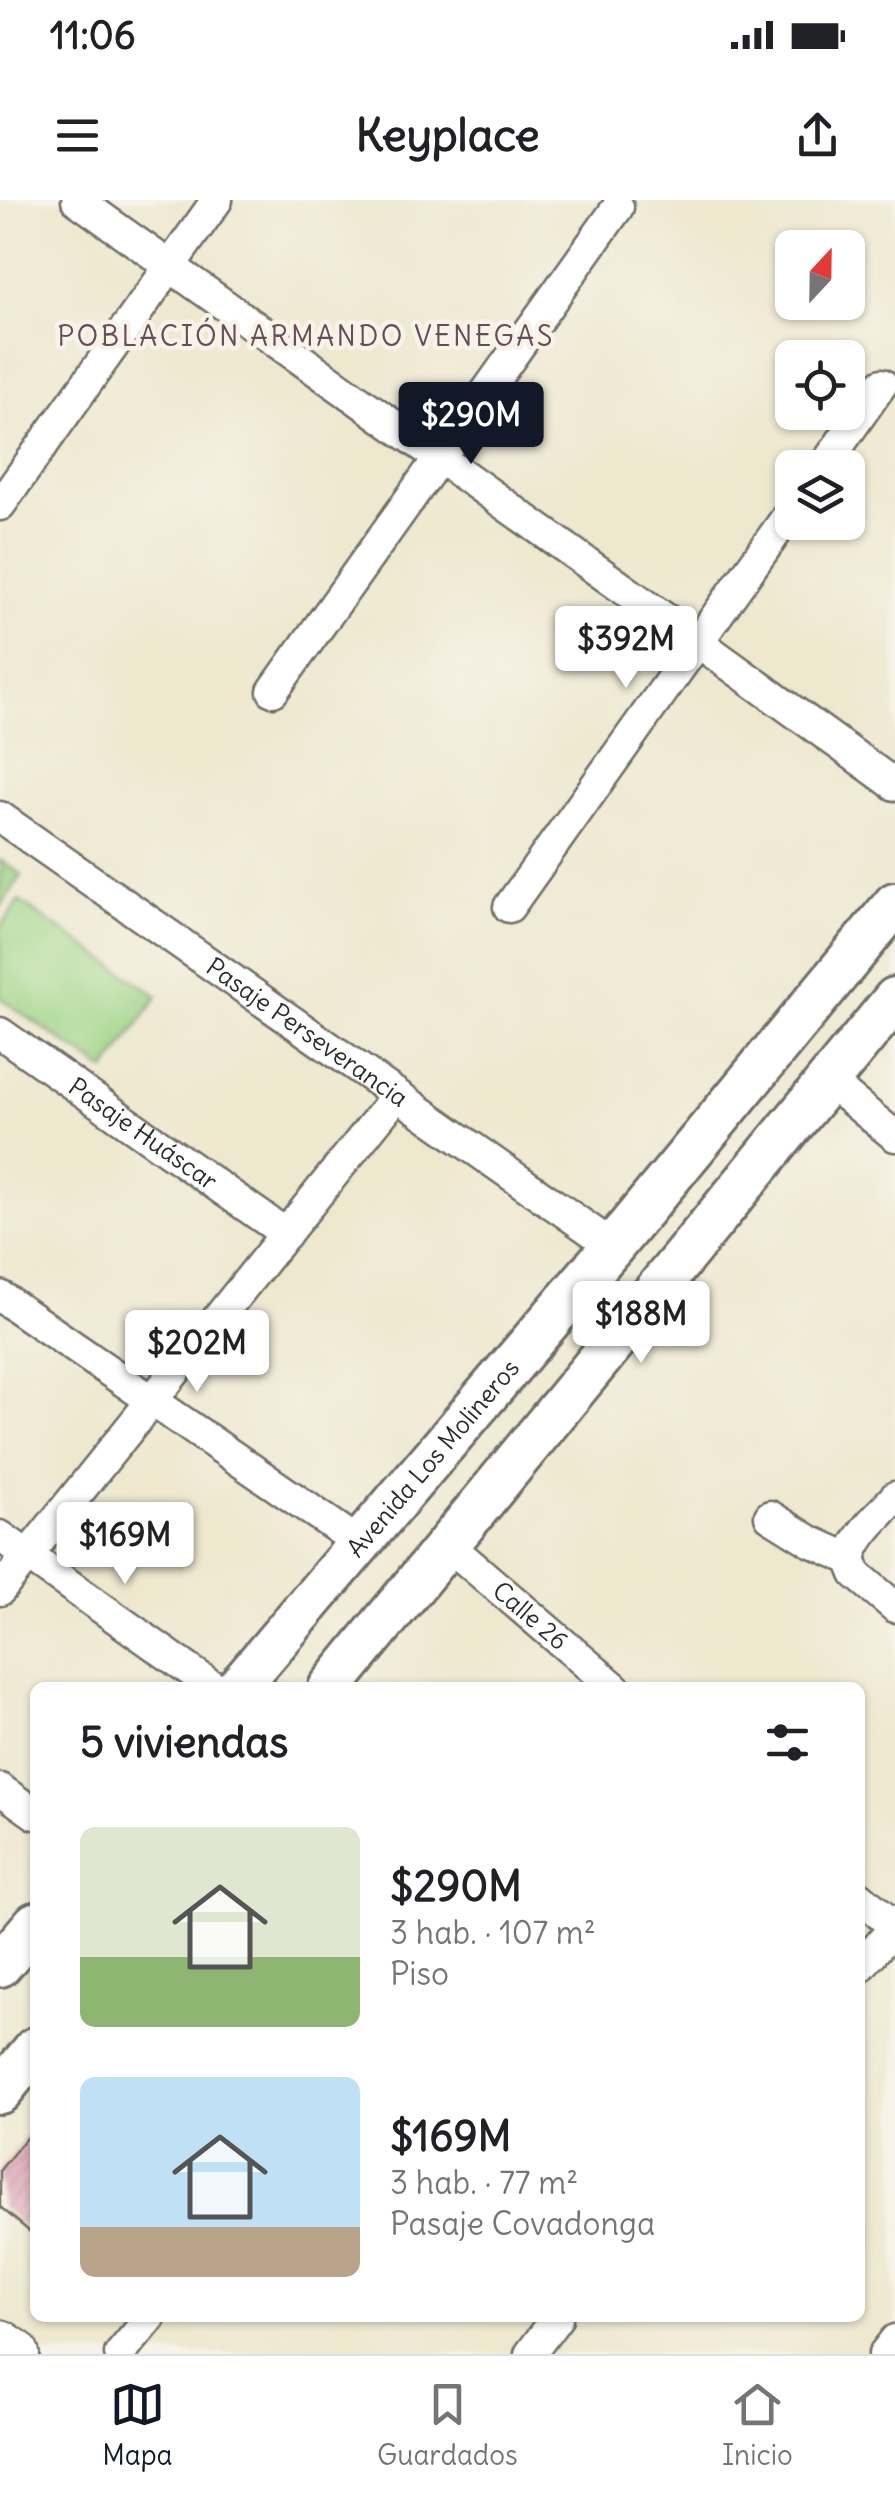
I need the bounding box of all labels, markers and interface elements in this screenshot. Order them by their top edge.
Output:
text: 11:06 [50,12,136,59]
text: Keyplace [355,107,540,163]
icon: menu [50,108,105,163]
icon: share [790,108,845,163]
north arrow [775,230,865,320]
map controls [775,230,865,540]
district label: POBLACIÓN ARMANDO VENEGAS [57,317,555,354]
button: locate [775,340,865,430]
pin: $290M [401,382,541,467]
text: $290M [421,394,521,435]
button: layers [775,450,865,540]
pin: $392M [556,606,696,691]
text: $392M [577,618,675,659]
street label: Pasaje Perseverancia [200,950,414,1114]
street label: Pasaje Huáscar [63,1070,224,1197]
pin: $188M [571,1281,711,1366]
text: $188M [595,1293,687,1334]
pin: $202M [127,1310,267,1395]
text: $202M [147,1322,247,1363]
street label: Avenida Los Molineros [339,1352,526,1564]
pin: $169M [55,1502,195,1587]
text: $169M [79,1514,171,1555]
street label: Calle 26 [486,1574,575,1657]
icon: filters [760,1715,815,1770]
text: 5 viviendas [80,1716,288,1768]
text: $290M [390,1860,522,1912]
icon: home [160,1867,280,1987]
text: 3 hab. · 107 m² [390,1912,596,1953]
text: Piso [390,1953,449,1994]
text: $169M [390,2110,512,2162]
icon: home [160,2117,280,2237]
text: 3 hab. · 77 m² [390,2162,578,2203]
text: Pasaje Covadonga [390,2203,655,2244]
tab: Mapa [102,2377,173,2473]
tab: Guardados [377,2377,518,2473]
tab: Inicio [722,2377,793,2473]

